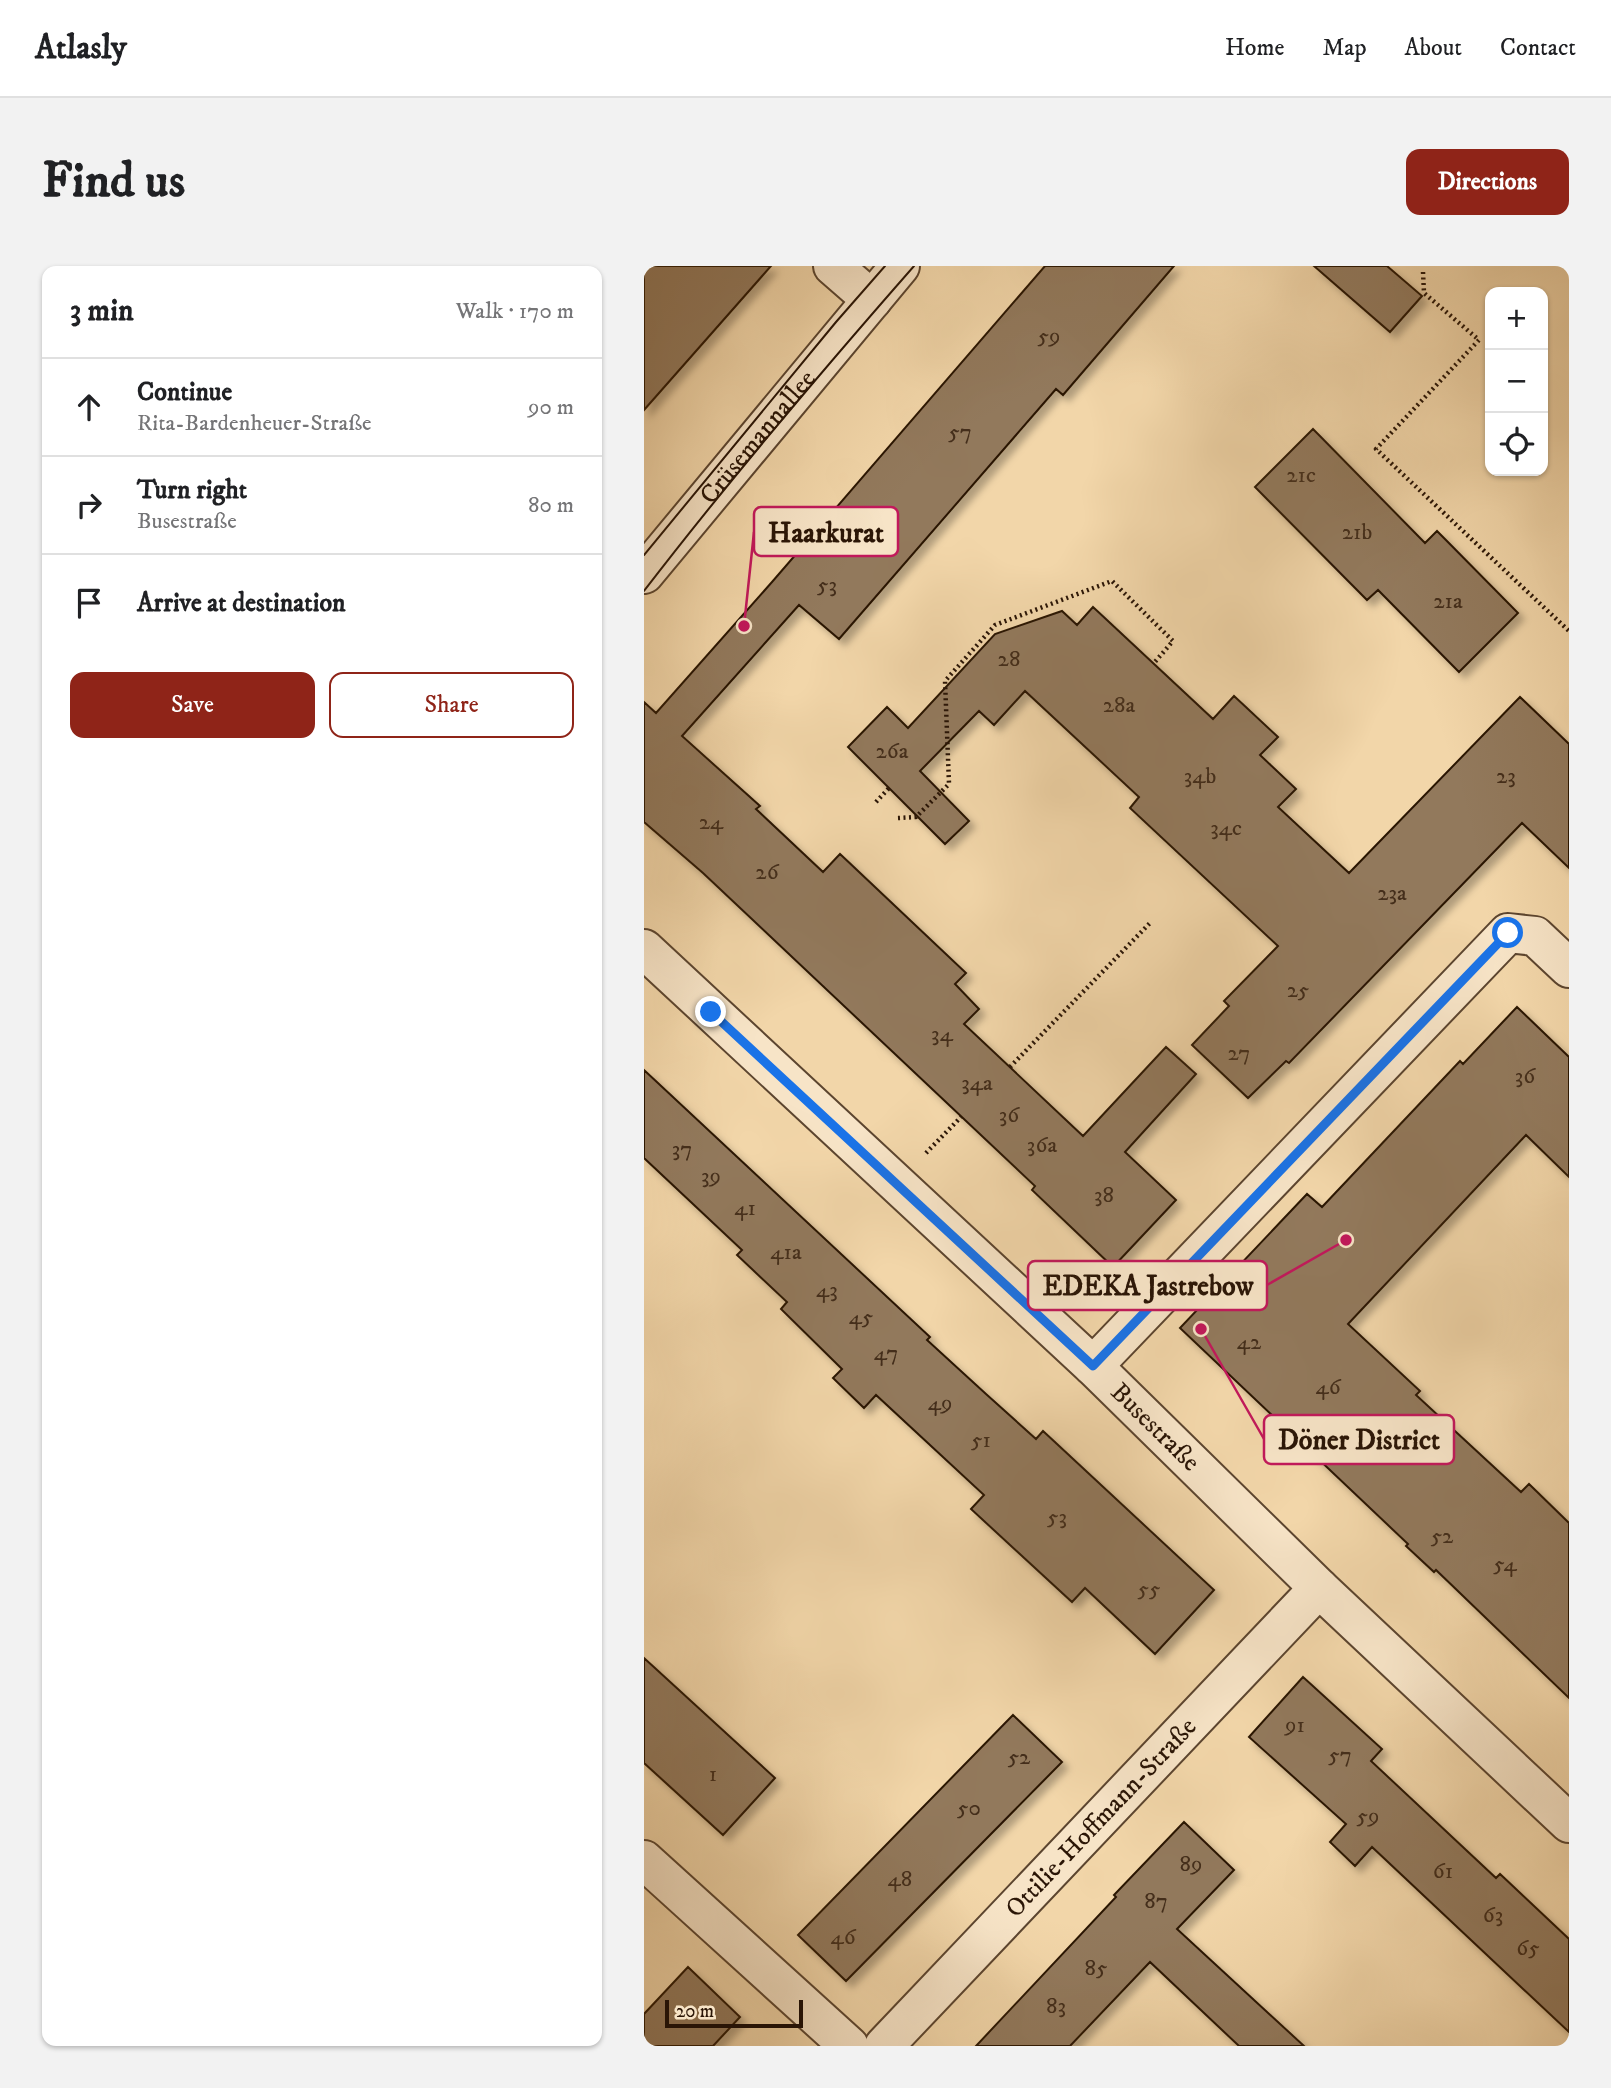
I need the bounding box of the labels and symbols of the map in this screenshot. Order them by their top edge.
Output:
house number: 59 [1038,322,1060,351]
street label: Crüsemannallee [692,363,823,511]
house number: 57 [948,418,972,447]
house number: 21c [1286,461,1316,490]
callout: Haarkurat [754,507,898,556]
text: Haarkurat [768,516,884,551]
house number: 21b [1342,518,1372,547]
house number: 53 [817,571,837,600]
house number: 21a [1433,587,1463,616]
house number: 28 [998,645,1020,674]
house number: 28a [1103,691,1136,720]
house number: 26a [875,737,909,766]
house number: 34b [1184,762,1216,791]
house number: 23 [1496,762,1516,791]
house number: 24 [699,808,724,837]
house number: 34c [1210,814,1242,843]
house number: 26 [755,858,780,887]
house number: 23a [1377,879,1407,908]
route start [1492,917,1523,948]
house number: 25 [1287,976,1309,1005]
route end [695,996,726,1027]
house number: 34 [931,1020,954,1049]
house number: 27 [1228,1039,1250,1068]
house number: 36 [1515,1062,1536,1091]
house number: 34a [961,1069,993,1098]
house number: 36 [999,1101,1020,1130]
house number: 36a [1027,1131,1057,1160]
house number: 37 [672,1135,692,1164]
house number: 39 [701,1162,721,1191]
house number: 38 [1094,1181,1114,1210]
house number: 41 [734,1194,756,1223]
house number: 41a [770,1238,802,1267]
callout: EDEKA Jastrebow [1028,1261,1267,1310]
text: EDEKA Jastrebow [1042,1269,1255,1304]
house number: 43 [816,1276,838,1305]
house number: 45 [849,1303,873,1332]
house number: 42 [1237,1328,1262,1357]
house number: 47 [874,1339,898,1368]
house number: 46 [1315,1373,1342,1402]
street label: Busestraße [1103,1376,1207,1478]
house number: 49 [928,1389,952,1418]
callout: Döner District [1264,1415,1454,1464]
text: Döner District [1278,1423,1440,1458]
house number: 51 [971,1426,991,1455]
house number: 53 [1047,1503,1067,1532]
house number: 52 [1431,1522,1454,1551]
house number: 54 [1493,1550,1517,1579]
house number: 55 [1138,1575,1160,1604]
street label: Ottilie-Hoffmann-Straße [998,1711,1204,1925]
house number: 91 [1284,1711,1305,1740]
house number: 57 [1328,1741,1352,1770]
house number: 52 [1008,1743,1031,1772]
house number: 1 [709,1760,717,1789]
house number: 50 [957,1794,981,1823]
house number: 59 [1357,1802,1379,1831]
house number: 89 [1180,1850,1203,1879]
house number: 61 [1433,1857,1453,1886]
house number: 48 [888,1865,912,1894]
house number: 87 [1144,1887,1168,1916]
house number: 63 [1483,1901,1503,1930]
house number: 46 [830,1923,857,1952]
house number: 65 [1516,1934,1540,1963]
house number: 85 [1085,1954,1107,1983]
house number: 83 [1046,1992,1066,2021]
scale bar [665,1997,803,2029]

